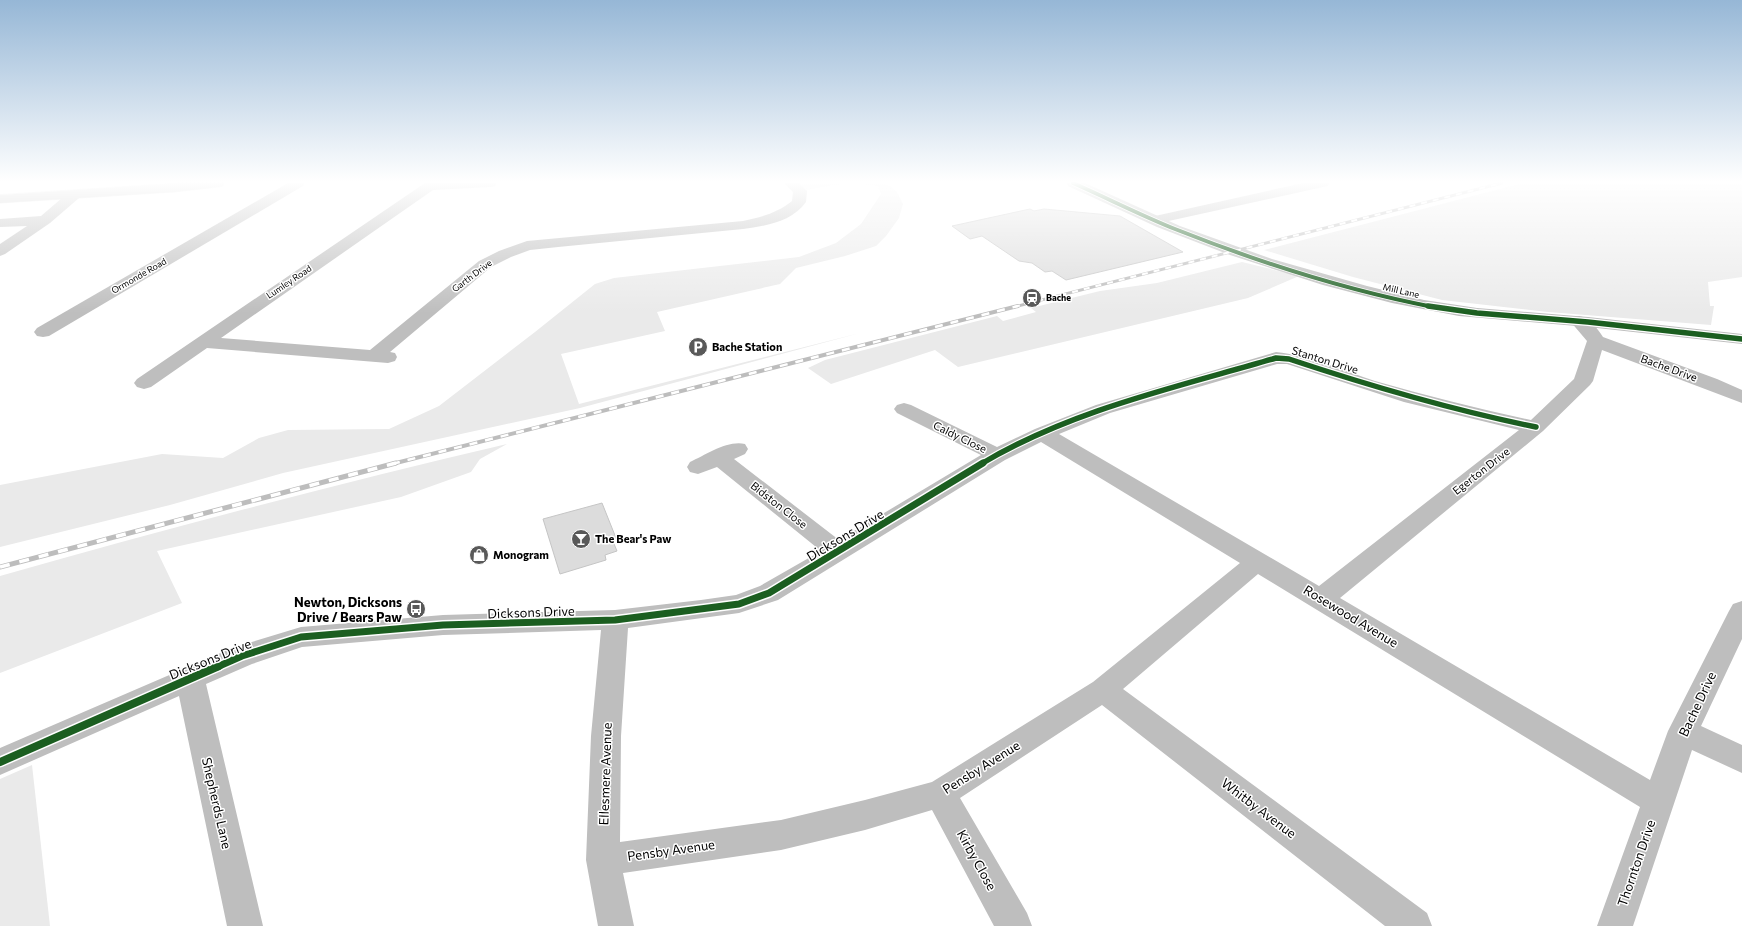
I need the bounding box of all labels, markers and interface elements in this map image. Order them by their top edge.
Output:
street label: Ormonde Road [109,255,168,296]
street label: Garth Drive [450,257,494,294]
street label: Lumley Road [264,262,313,301]
street label: Mill Lane [1382,281,1421,300]
station icon: Bache [1021,287,1043,309]
place label: Bache [1046,292,1071,303]
parking icon: Bache Station [687,336,709,358]
place label: Bache Station [712,340,782,353]
street label: Stanton Drive [1290,343,1360,376]
street label: Bache Drive [1639,351,1699,384]
street label: Caldy Close [931,418,989,455]
street label: Egerton Drive [1450,444,1512,497]
street label: Bidston Close [748,478,810,531]
street label: Dicksons Drive [803,506,887,564]
bar icon: The Bear's Paw [570,528,592,550]
place label: The Bear's Paw [595,532,671,545]
shop icon: Monogram [468,544,490,566]
place label: Monogram [493,548,549,561]
street label: Rosewood Avenue [1301,581,1401,651]
place label: Newton, Dicksons Drive / Bears Paw [294,594,402,625]
bus stop icon: Newton, Dicksons Drive / Bears Paw [405,598,427,620]
street label: Dicksons Drive [487,602,575,622]
street label: Dicksons Drive [167,635,254,683]
street label: Bache Drive [1675,669,1719,739]
street label: Ellesmere Avenue [595,722,615,826]
street label: Pensby Avenue [939,737,1023,797]
street label: Shepherds Lane [199,756,235,850]
street label: Whitby Avenue [1218,775,1300,841]
street label: Thornton Drive [1614,817,1658,908]
street label: Kirby Close [954,827,1000,893]
street label: Pensby Avenue [626,836,716,864]

